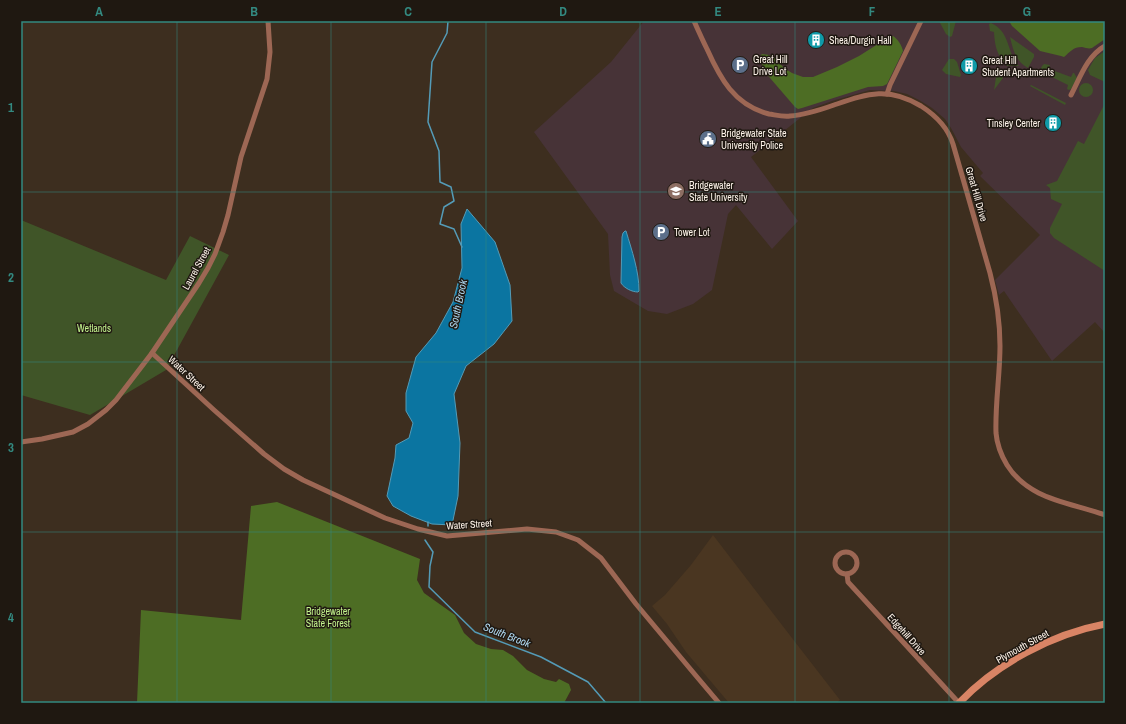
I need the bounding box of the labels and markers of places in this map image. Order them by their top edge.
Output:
building icon: Shea/Durgin Hall [806,30,826,50]
place label: Shea/Durgin Hall [829,34,892,47]
place label: Great Hill Drive Lot [753,53,788,78]
place label: Great Hill Student Apartments [982,54,1054,79]
parking icon: Great Hill Drive Lot [730,55,750,75]
building icon: Great Hill Student Apartments [959,56,979,76]
building icon: Tinsley Center [1043,113,1063,133]
place label: Tinsley Center [987,117,1040,130]
place label: Bridgewater State University Police [721,127,787,152]
public building icon: Bridgewater State University Police [698,129,718,149]
place label: Bridgewater State University [689,179,748,204]
school or university icon: Bridgewater State University [666,181,686,201]
parking icon: Tower Lot [651,222,671,242]
place label: Tower Lot [674,226,710,239]

